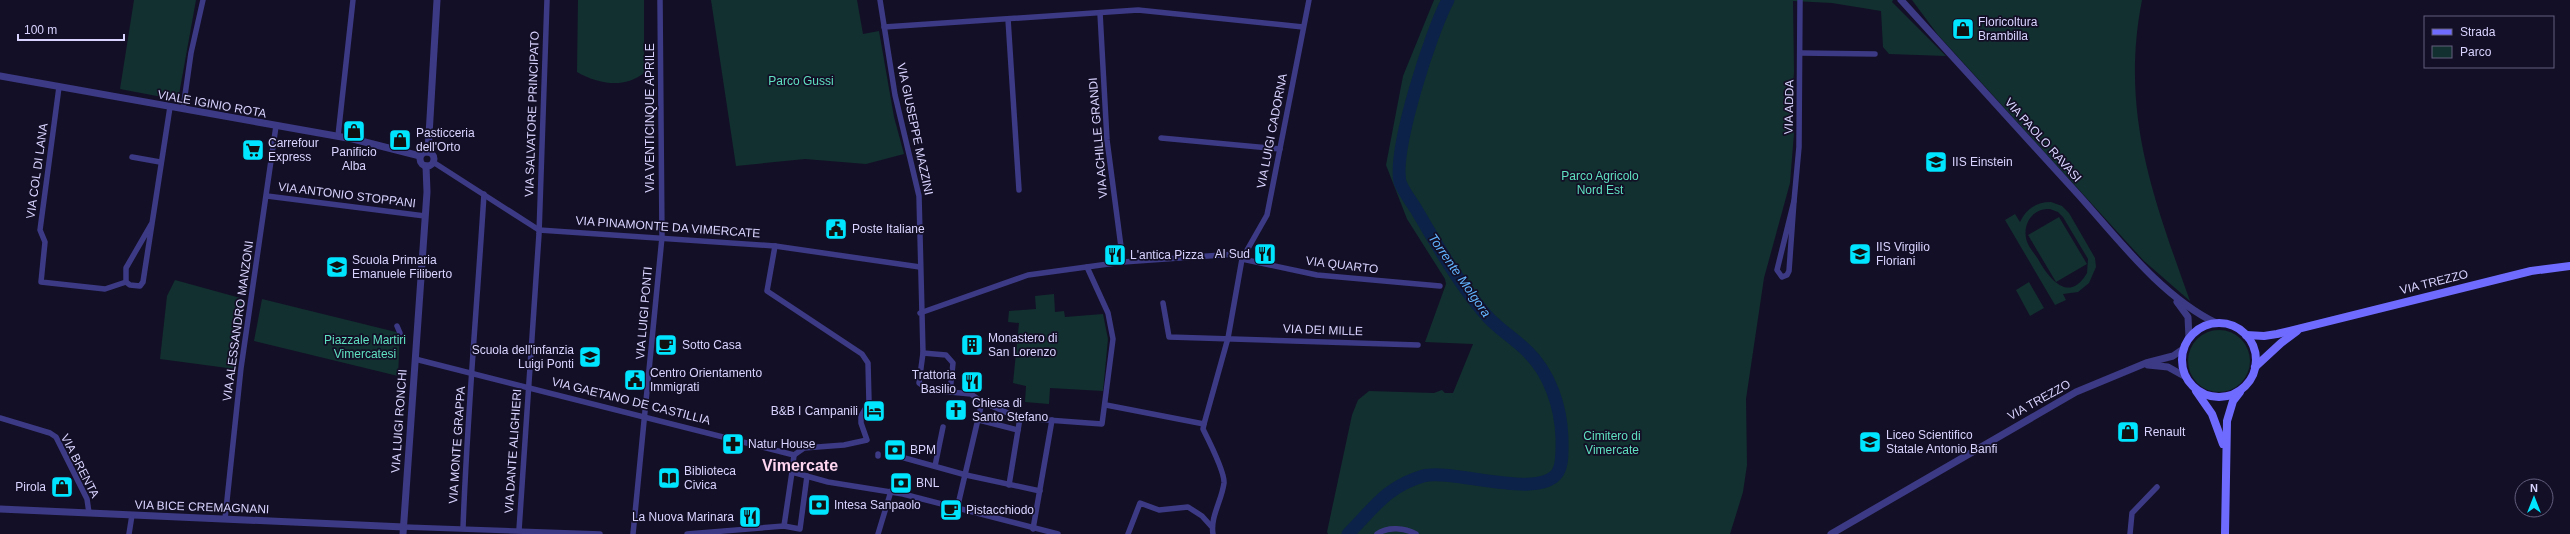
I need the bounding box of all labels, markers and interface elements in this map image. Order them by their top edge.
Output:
place label: Floricoltura Brambilla [1978,15,2038,43]
scale bar [18,16,124,42]
shop icon: Floricoltura Brambilla [1950,16,1976,42]
legend [2424,16,2554,68]
text: 100 m [24,23,57,37]
text: Strada [2460,25,2496,39]
street label: VIA SALVATORE PRINCIPATO [522,31,542,197]
street label: VIA VENTICINQUE APRILE [643,43,657,193]
text: Parco [2460,45,2492,59]
street label: VIA GIUSEPPE MAZZINI [894,62,936,196]
street label: VIA LUIGI CADORNA [1254,72,1290,190]
park label: Parco Gussi [768,74,834,88]
street label: VIA ACHILLE GRANDI [1086,77,1110,199]
street label: VIA ADDA [1782,80,1796,134]
street label: VIALE IGINIO ROTA [156,88,268,120]
street label: VIA PAOLO RAVASI [2002,95,2084,185]
shop icon: Panificio Alba [341,118,367,144]
street label: VIA COL DI LANA [23,122,51,220]
place label: Pasticceria dell'Orto [416,126,475,154]
shop icon: Pasticceria dell'Orto [387,127,413,153]
place label: Carrefour Express [268,136,319,164]
supermarket icon: Carrefour Express [240,137,266,163]
place label: Panificio Alba [331,145,377,173]
school or university icon: IIS Einstein [1923,149,1949,175]
place label: IIS Einstein [1952,155,2013,169]
park label: Parco Agricolo Nord Est [1561,169,1639,197]
street label: VIA ANTONIO STOPPANI [277,180,417,210]
street label: VIA PINAMONTE DA VIMERCATE [575,214,761,240]
public building icon: Poste Italiane [823,216,849,242]
place label: Poste Italiane [852,222,925,236]
water label: Torrente Molgora [1425,231,1494,320]
street label: VIA ALESSANDRO MANZONI [220,240,256,402]
place label: IIS Virgilio Floriani [1876,240,1930,268]
restaurant icon: Al Sud [1252,241,1278,267]
school or university icon: IIS Virgilio Floriani [1847,241,1873,267]
restaurant icon: L'antica Pizza [1102,242,1128,268]
place label: Al Sud [1215,247,1250,261]
place label: L'antica Pizza [1130,248,1204,262]
place label: Scuola Primaria Emanuele Filiberto [352,253,452,281]
school or university icon: Scuola Primaria Emanuele Filiberto [324,254,350,280]
street label: VIA QUARTO [1305,254,1379,276]
street label: VIA LUIGI PONTI [633,266,655,360]
street label: VIA TREZZO [2398,267,2470,297]
street label: VIA DEI MILLE [1283,322,1363,338]
place label: Monastero di San Lorenzo [988,331,1057,359]
cafe icon: Sotto Casa [653,332,679,358]
building icon: Monastero di San Lorenzo [959,332,985,358]
park label: Piazzale Martiri Vimercatesi [324,333,406,361]
place label: Sotto Casa [682,338,742,352]
place label: Scuola dell'infanzia Luigi Ponti [472,343,574,371]
school or university icon: Scuola dell'infanzia Luigi Ponti [577,344,603,370]
place label: Centro Orientamento Immigrati [650,366,762,394]
public building icon: Centro Orientamento Immigrati [622,367,648,393]
place label: Trattoria Basilio [912,368,956,396]
street label: VIA LUIGI RONCHI [388,369,410,473]
restaurant icon: Trattoria Basilio [959,369,985,395]
street label: VIA GAETANO DE CASTILLIA [550,374,712,428]
street label: VIA TREZZO [2005,377,2073,423]
street label: VIA MONTE GRAPPA [446,386,468,504]
street label: VIA DANTE ALIGHIERI [502,388,524,514]
place label: Chiesa di Santo Stefano [972,396,1048,424]
church icon: Chiesa di Santo Stefano [943,397,969,423]
hotel icon: B&B I Campanili [861,398,887,424]
place label: B&B I Campanili [771,404,858,418]
shop icon: Renault [2115,419,2141,445]
place label: Renault [2144,425,2186,439]
place label: Liceo Scientifico Statale Antonio Banfi [1886,428,1997,456]
park label: Cimitero di Vimercate [1583,429,1641,457]
school or university icon: Liceo Scientifico Statale Antonio Banfi [1857,429,1883,455]
pharmacy icon: Natur House [720,431,746,457]
street label: VIA BRENTA [58,432,102,500]
place label: Natur House [748,437,816,451]
bank icon: BPM [882,437,908,463]
place label: BPM [910,443,936,457]
district label: Vimercate [762,457,838,474]
place label: Biblioteca Civica [684,464,736,492]
library icon: Biblioteca Civica [656,465,682,491]
bank icon: BNL [888,470,914,496]
shop icon: Pirola [49,474,75,500]
place label: BNL [916,476,940,490]
north arrow [2514,478,2554,518]
place label: Pirola [15,480,46,494]
text: N [2530,482,2538,494]
bank icon: Intesa Sanpaolo [806,492,832,518]
cafe icon: Pistacchiodo [938,497,964,523]
street label: VIA BICE CREMAGNANI [134,498,270,516]
place label: Intesa Sanpaolo [834,498,921,512]
place label: Pistacchiodo [966,503,1034,517]
restaurant icon: La Nuova Marinara [737,504,763,530]
place label: La Nuova Marinara [632,510,734,524]

